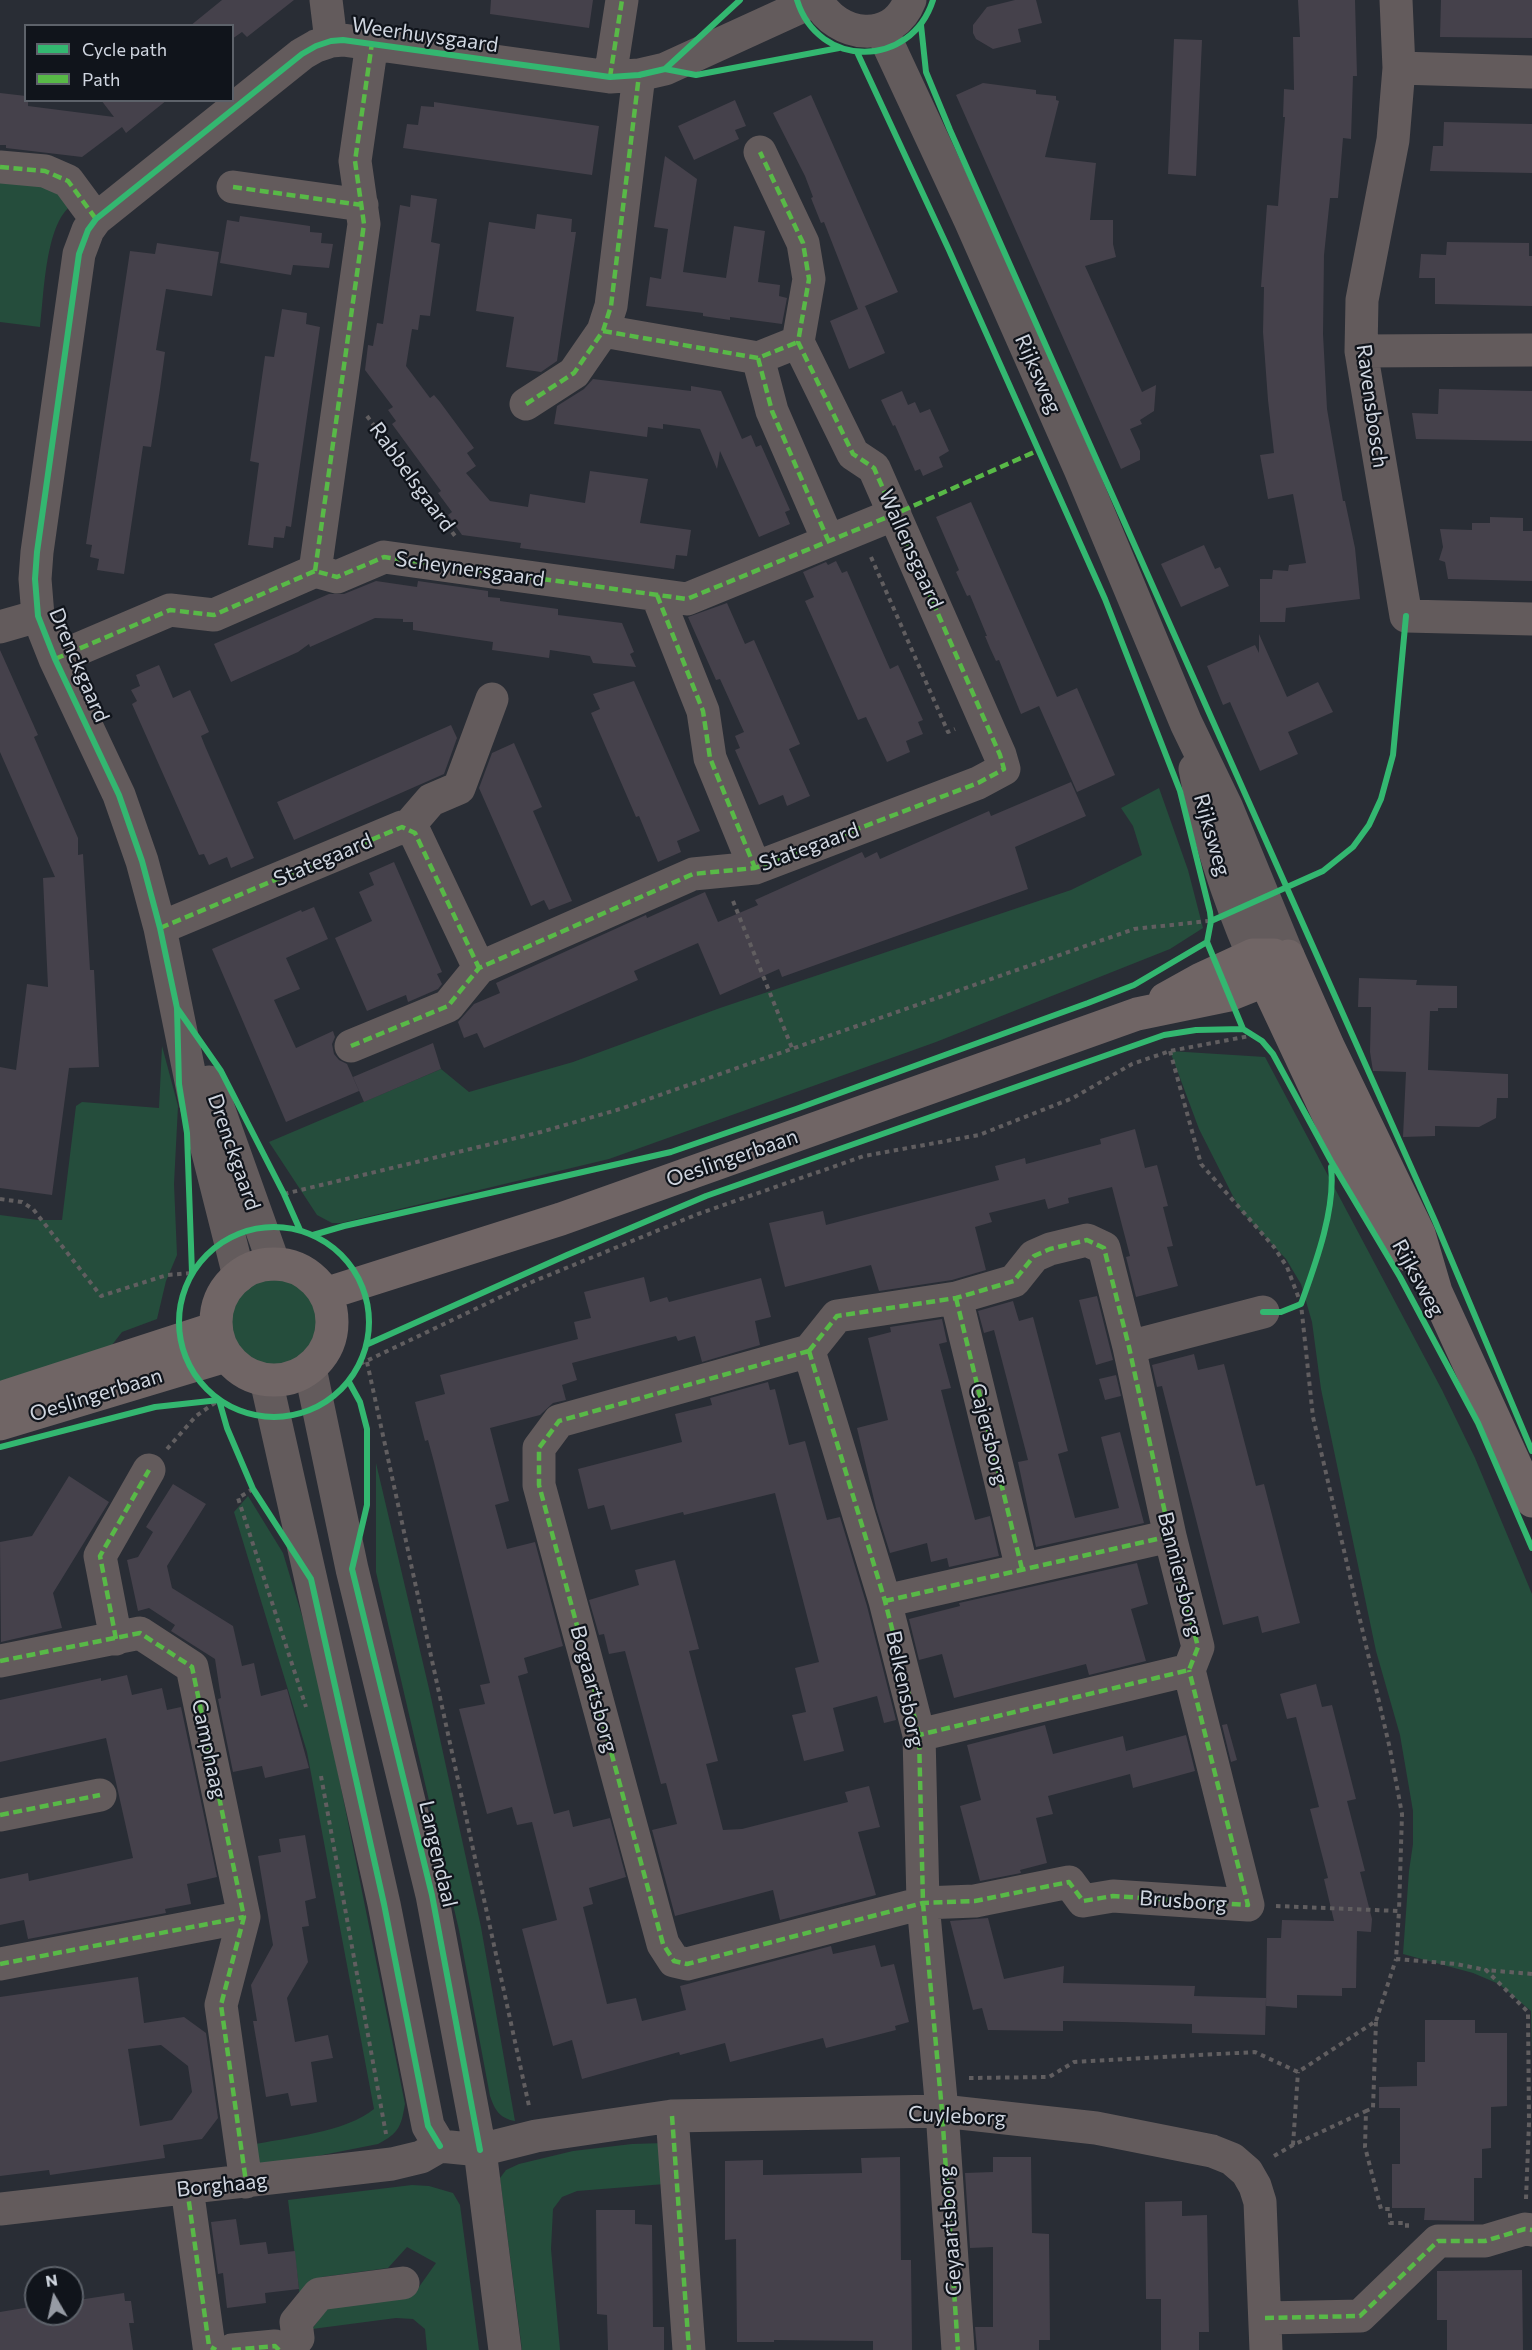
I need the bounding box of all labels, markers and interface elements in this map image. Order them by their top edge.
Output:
street label: Weerhuysgaard [350,12,500,58]
legend [24,24,234,102]
text: Cycle path [82,38,167,60]
text: Path [82,68,120,90]
street label: Rijksweg [1009,330,1067,418]
street label: Ravensbosch [1351,343,1393,469]
street label: Rabbelsgaard [364,417,460,537]
street label: Wallensgaard [873,485,949,613]
street label: Scheynersgaard [394,546,546,592]
street label: Drenckgaard [44,604,114,726]
street label: Rijksweg [1188,791,1236,879]
street label: Stategaard [756,817,862,877]
street label: Stategaard [270,828,376,892]
street label: Drenckgaard [202,1090,266,1214]
street label: Oeslingerbaan [663,1124,801,1192]
street label: Rijksweg [1387,1235,1449,1321]
street label: Oeslingerbaan [27,1363,165,1427]
street label: Cajersborg [964,1380,1014,1488]
street label: Banniersborg [1152,1509,1208,1639]
street label: Bogaartsborg [565,1623,623,1755]
street label: Belkensborg [880,1629,930,1749]
street label: Camphaag [186,1697,232,1801]
street label: Langendaal [413,1798,463,1910]
street label: Brusborg [1138,1885,1228,1917]
street label: Cuyleborg [907,2101,1007,2131]
street label: Geyaartsborg [933,2165,967,2297]
street label: Borghaag [175,2168,269,2202]
north arrow [24,2266,84,2326]
text: N [44,2269,59,2290]

